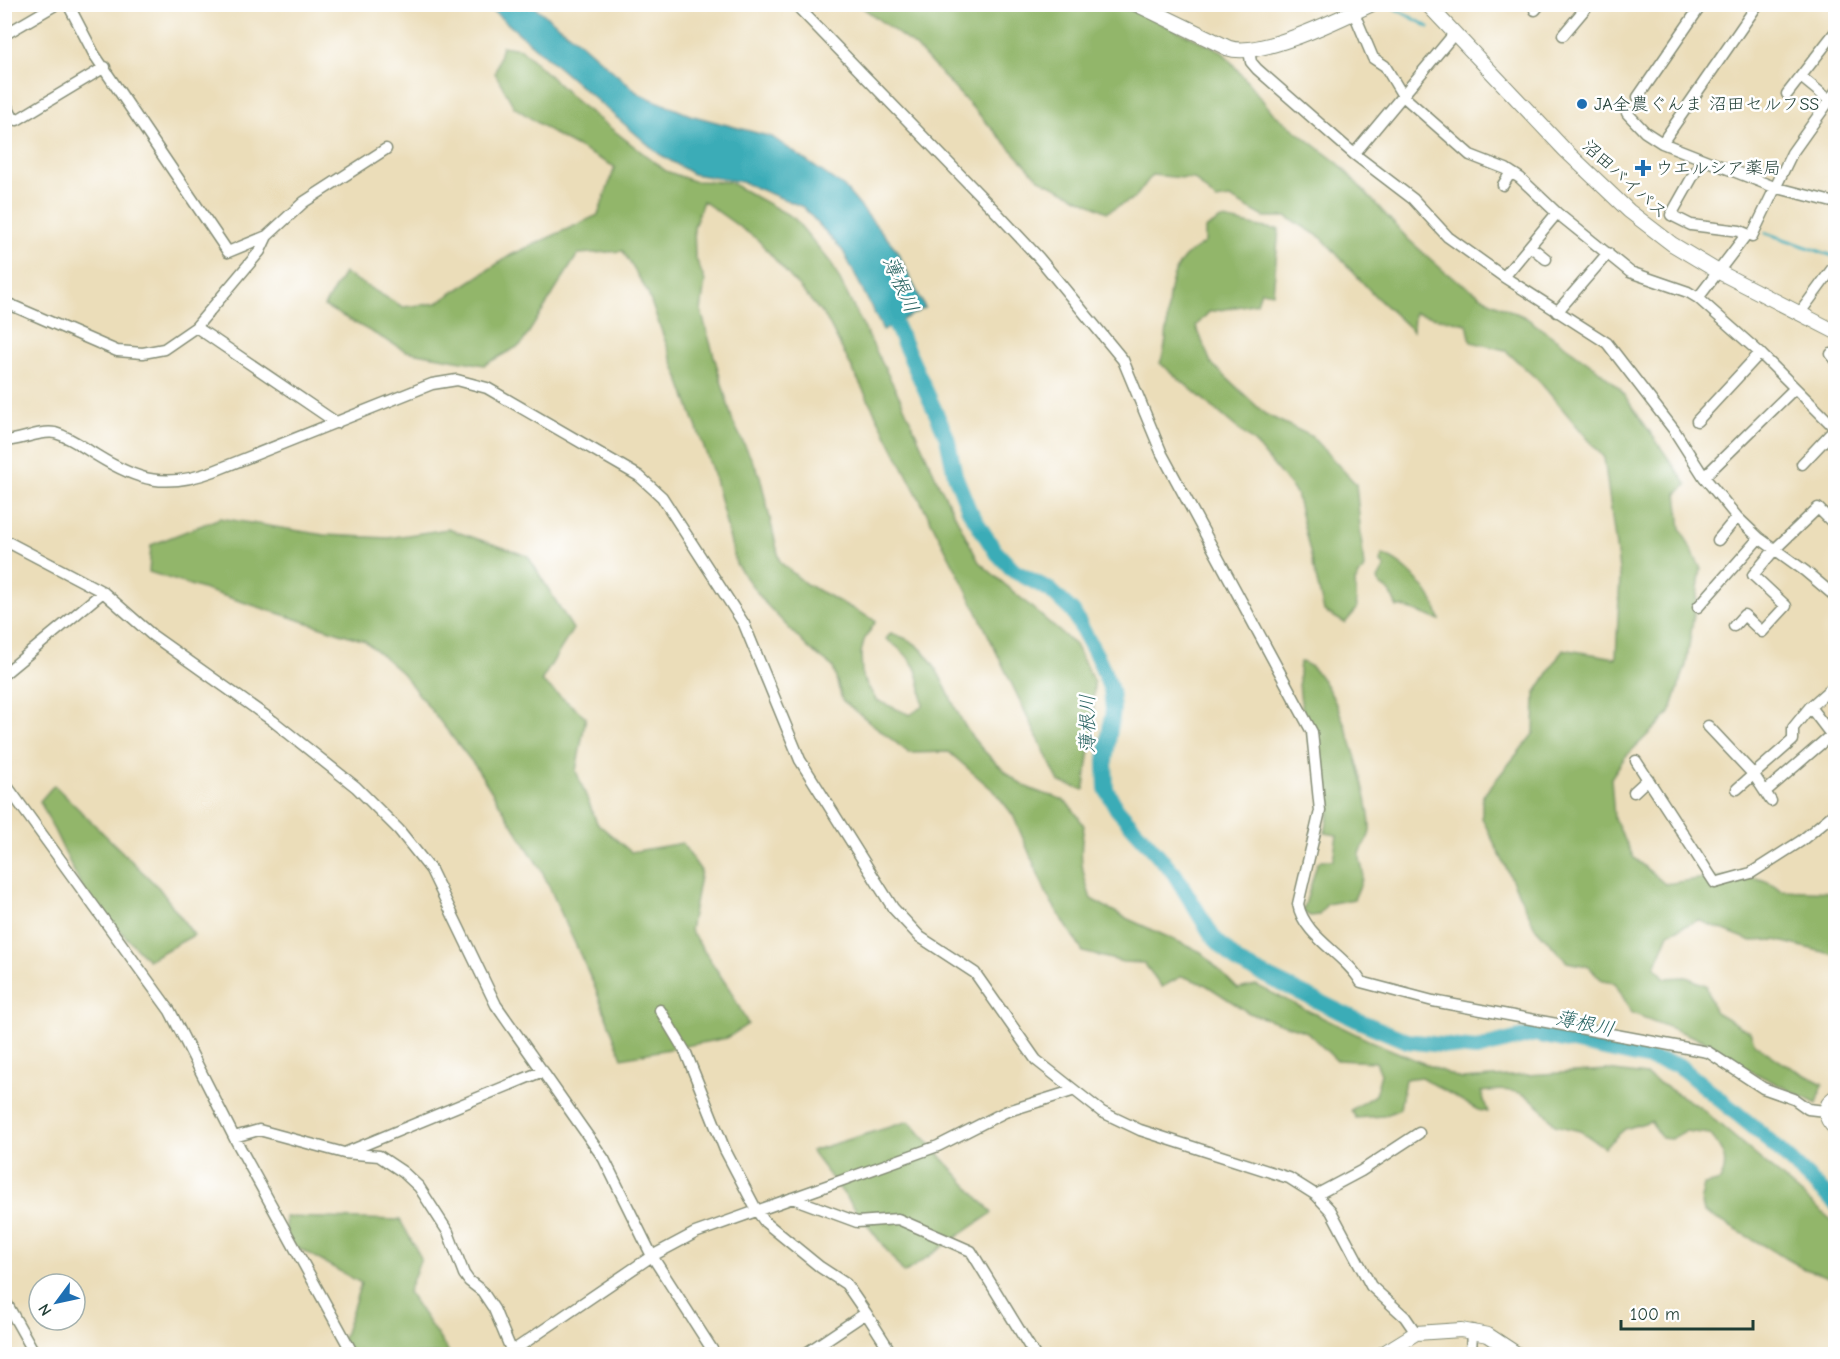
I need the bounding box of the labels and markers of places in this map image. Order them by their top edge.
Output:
place label: JA全農ぐんま 沼田セルフSS [1594,94,1819,115]
marker: JA全農ぐんま 沼田セルフSS [1575,97,1589,111]
place label: ウエルシア薬局 [1655,158,1781,179]
marker: ウエルシア薬局 [1636,161,1650,175]

